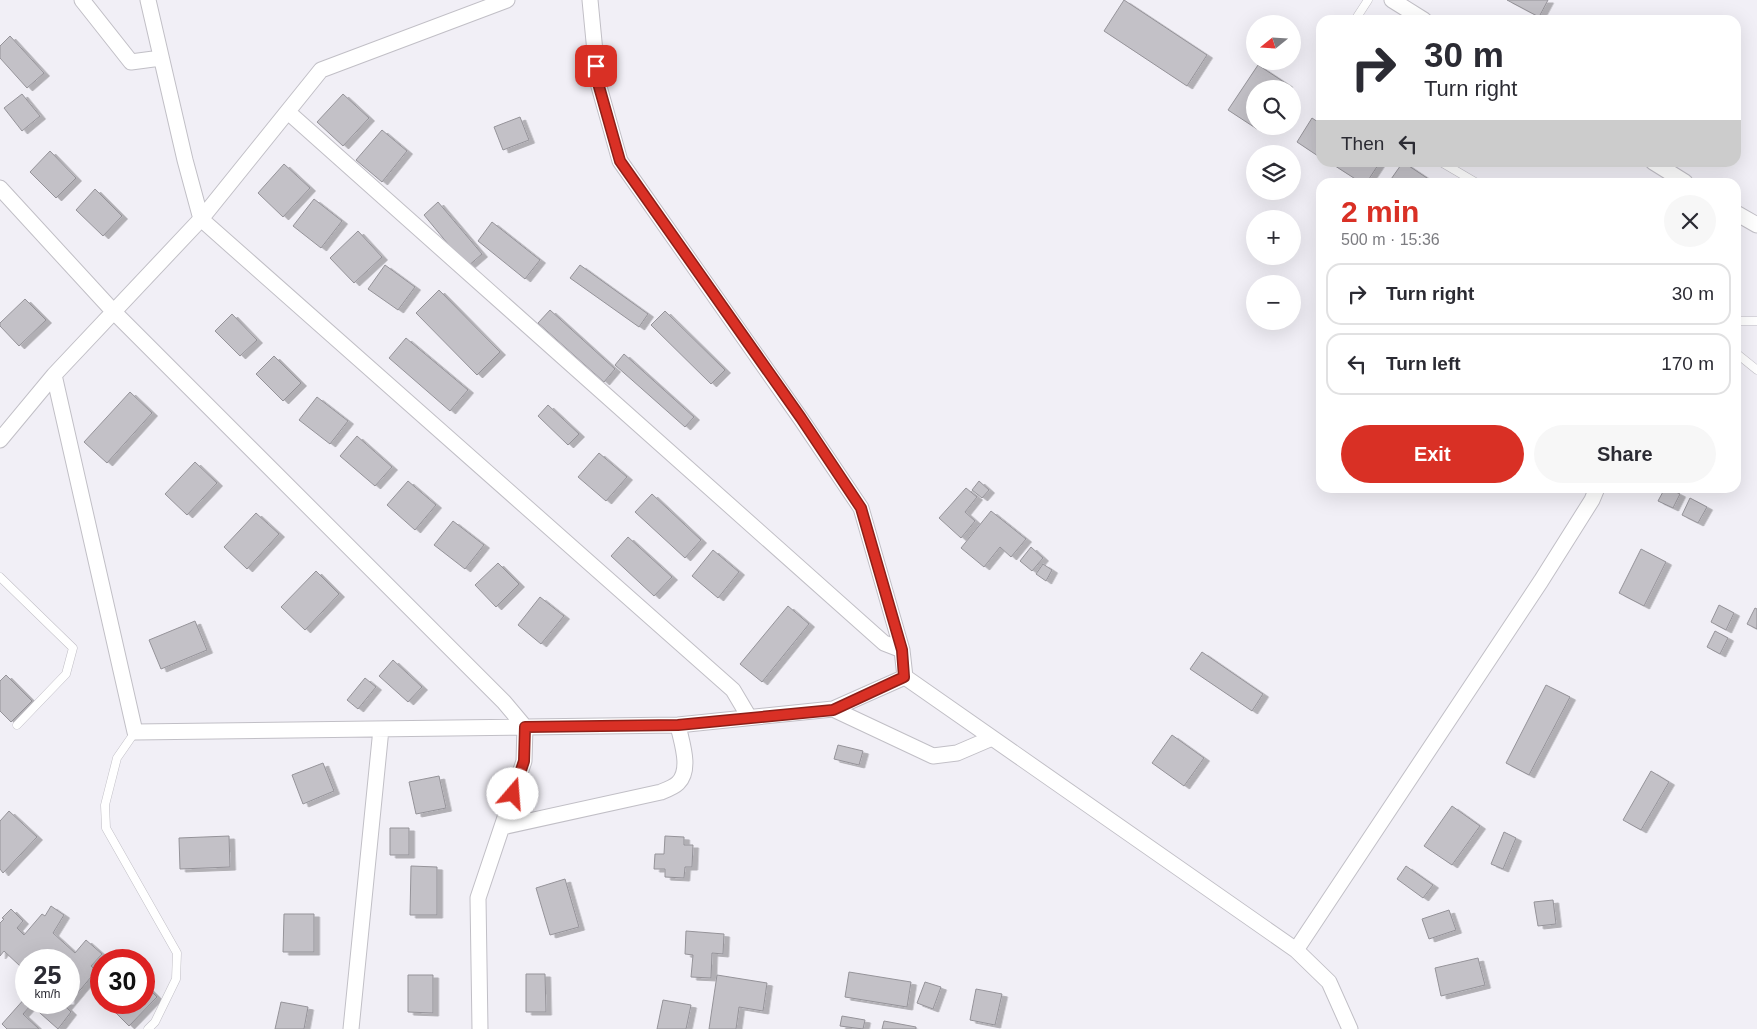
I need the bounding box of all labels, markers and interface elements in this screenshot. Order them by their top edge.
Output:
north arrow [1246,15,1301,70]
map controls [1246,15,1301,330]
icon: right [1341,35,1406,100]
text: 30 m [1424,35,1504,74]
pin [575,45,617,87]
icon: arrive [582,52,610,80]
text: Turn right [1424,76,1517,101]
button: search [1246,80,1301,135]
icon: left [1394,130,1422,158]
text: Then [1341,133,1384,154]
button: layers [1246,145,1301,200]
text: 2 min [1341,195,1419,228]
button: close [1664,195,1716,247]
button: + [1246,210,1301,265]
text: 500 m · 15:36 [1341,231,1440,248]
button: − [1246,275,1301,330]
icon: right [1343,280,1371,308]
text: Turn right [1386,283,1474,304]
text: 30 m [1672,283,1714,304]
icon: left [1343,350,1371,378]
text: Turn left [1386,353,1461,374]
text: 170 m [1661,353,1714,374]
button: Exit [1341,425,1524,483]
button: Share [1534,425,1716,483]
position arrow [486,767,538,819]
speed limit sign: 30 [90,949,155,1014]
text: 25 [34,961,61,989]
text: km/h [34,987,61,1001]

